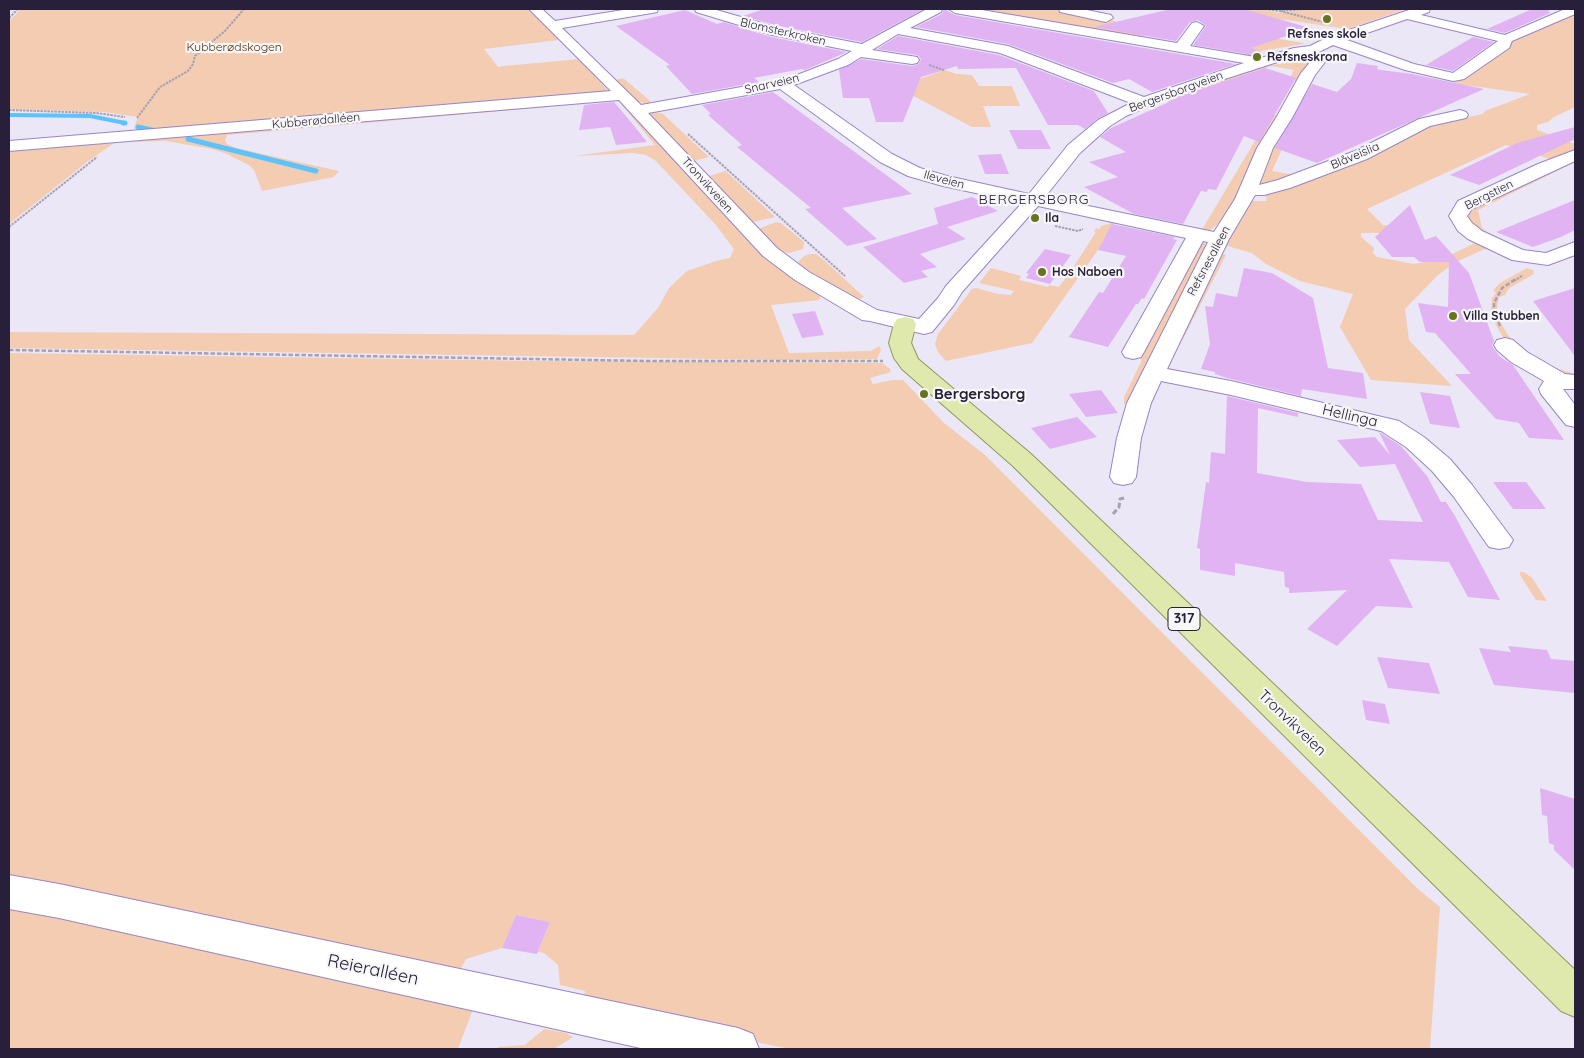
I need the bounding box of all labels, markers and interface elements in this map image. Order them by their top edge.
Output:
marker: Refsnes skole [1321,13,1333,25]
street label: Blomsterkroken [739,15,827,49]
place label: Refsnes skole [1287,27,1367,41]
park label: Kubberødskogen [186,40,282,54]
place label: Refsneskrona [1267,50,1347,64]
marker: Refsneskrona [1251,51,1263,63]
street label: Bergersborgveien [1127,68,1225,116]
street label: Snarveien [743,71,801,97]
street label: Kubberødalléen [271,110,361,132]
street label: Blåveislia [1328,139,1382,173]
street label: Tronvikveien [678,154,736,216]
street label: Ileveien [922,168,966,192]
street label: Bergstien [1462,177,1516,213]
district label: BERGERSBORG [977,192,1091,208]
place label: Ila [1045,211,1059,225]
marker: Ila [1029,212,1041,224]
street label: Refsnesalleen [1184,223,1234,299]
place label: Hos Naboen [1052,265,1123,279]
marker: Hos Naboen [1036,266,1048,278]
place label: Villa Stubben [1463,309,1540,323]
marker: Villa Stubben [1447,310,1459,322]
place label: Bergersborg [934,385,1025,403]
marker: Bergersborg [918,388,930,400]
street label: Hellinga [1320,401,1380,431]
road number: 317 [1168,608,1200,630]
street label: Tronvikveien [1254,686,1330,760]
street label: Reieralléen [325,950,421,990]

